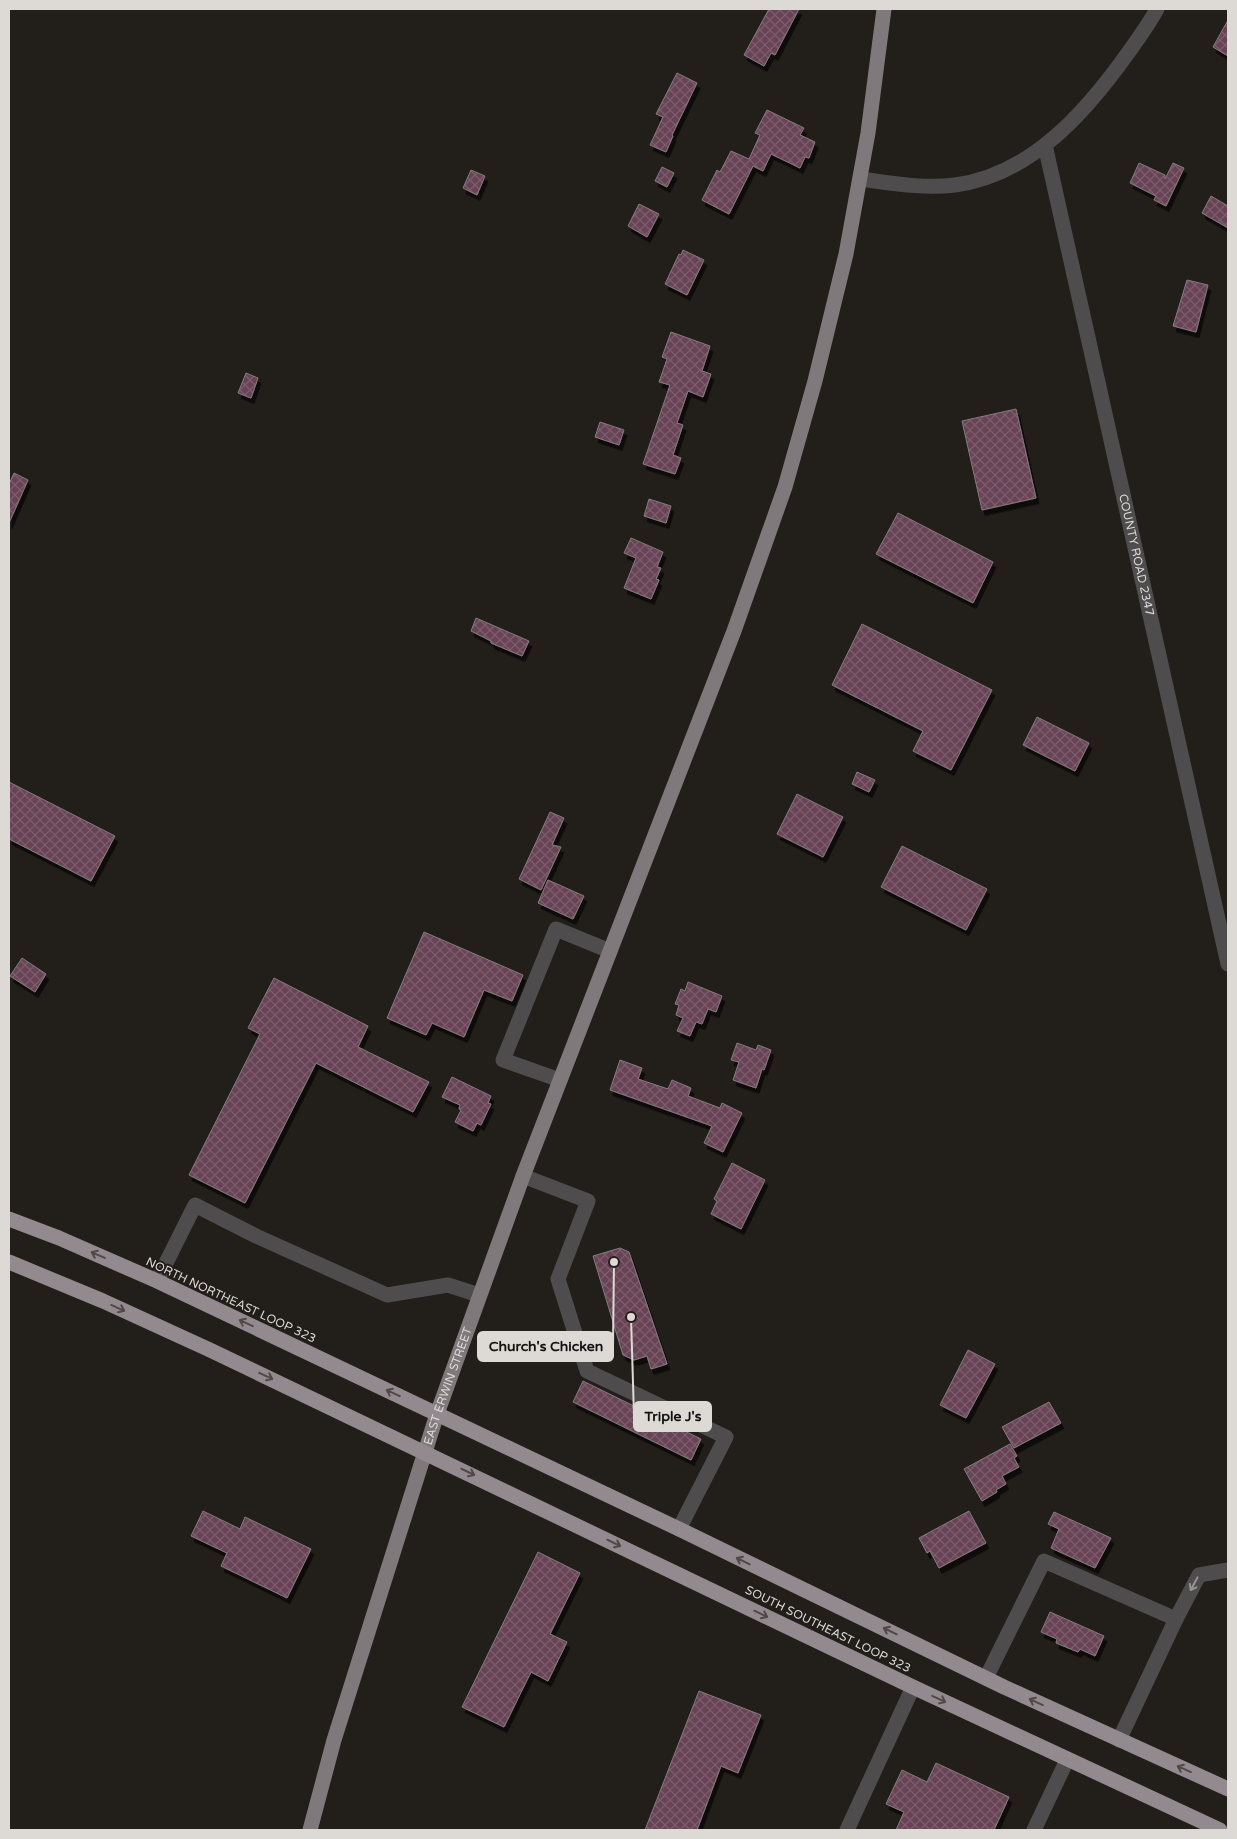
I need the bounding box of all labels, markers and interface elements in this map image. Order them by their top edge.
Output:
street label: COUNTY ROAD 2347 [1116,493,1157,617]
one-way arrow [91,1250,106,1260]
street label: NORTH NORTHEAST LOOP 323 [144,1254,318,1346]
one-way arrow [110,1303,125,1313]
one-way arrow [239,1318,254,1328]
street label: EAST ERWIN STREET [421,1324,475,1447]
callout: Church's Chicken [478,1332,613,1361]
text: Church's Chicken [489,1338,603,1355]
one-way arrow [258,1372,273,1381]
one-way arrow [386,1388,401,1397]
callout: Triple J's [634,1402,711,1431]
text: Triple J's [644,1408,702,1425]
one-way arrow [460,1468,475,1478]
one-way arrow [606,1539,621,1548]
one-way arrow [736,1555,751,1565]
one-way arrow [1189,1576,1198,1591]
street label: SOUTH SOUTHEAST LOOP 323 [743,1583,913,1675]
one-way arrow [753,1609,768,1619]
one-way arrow [882,1626,897,1636]
one-way arrow [931,1695,946,1705]
one-way arrow [1029,1696,1044,1706]
one-way arrow [1177,1764,1192,1774]

